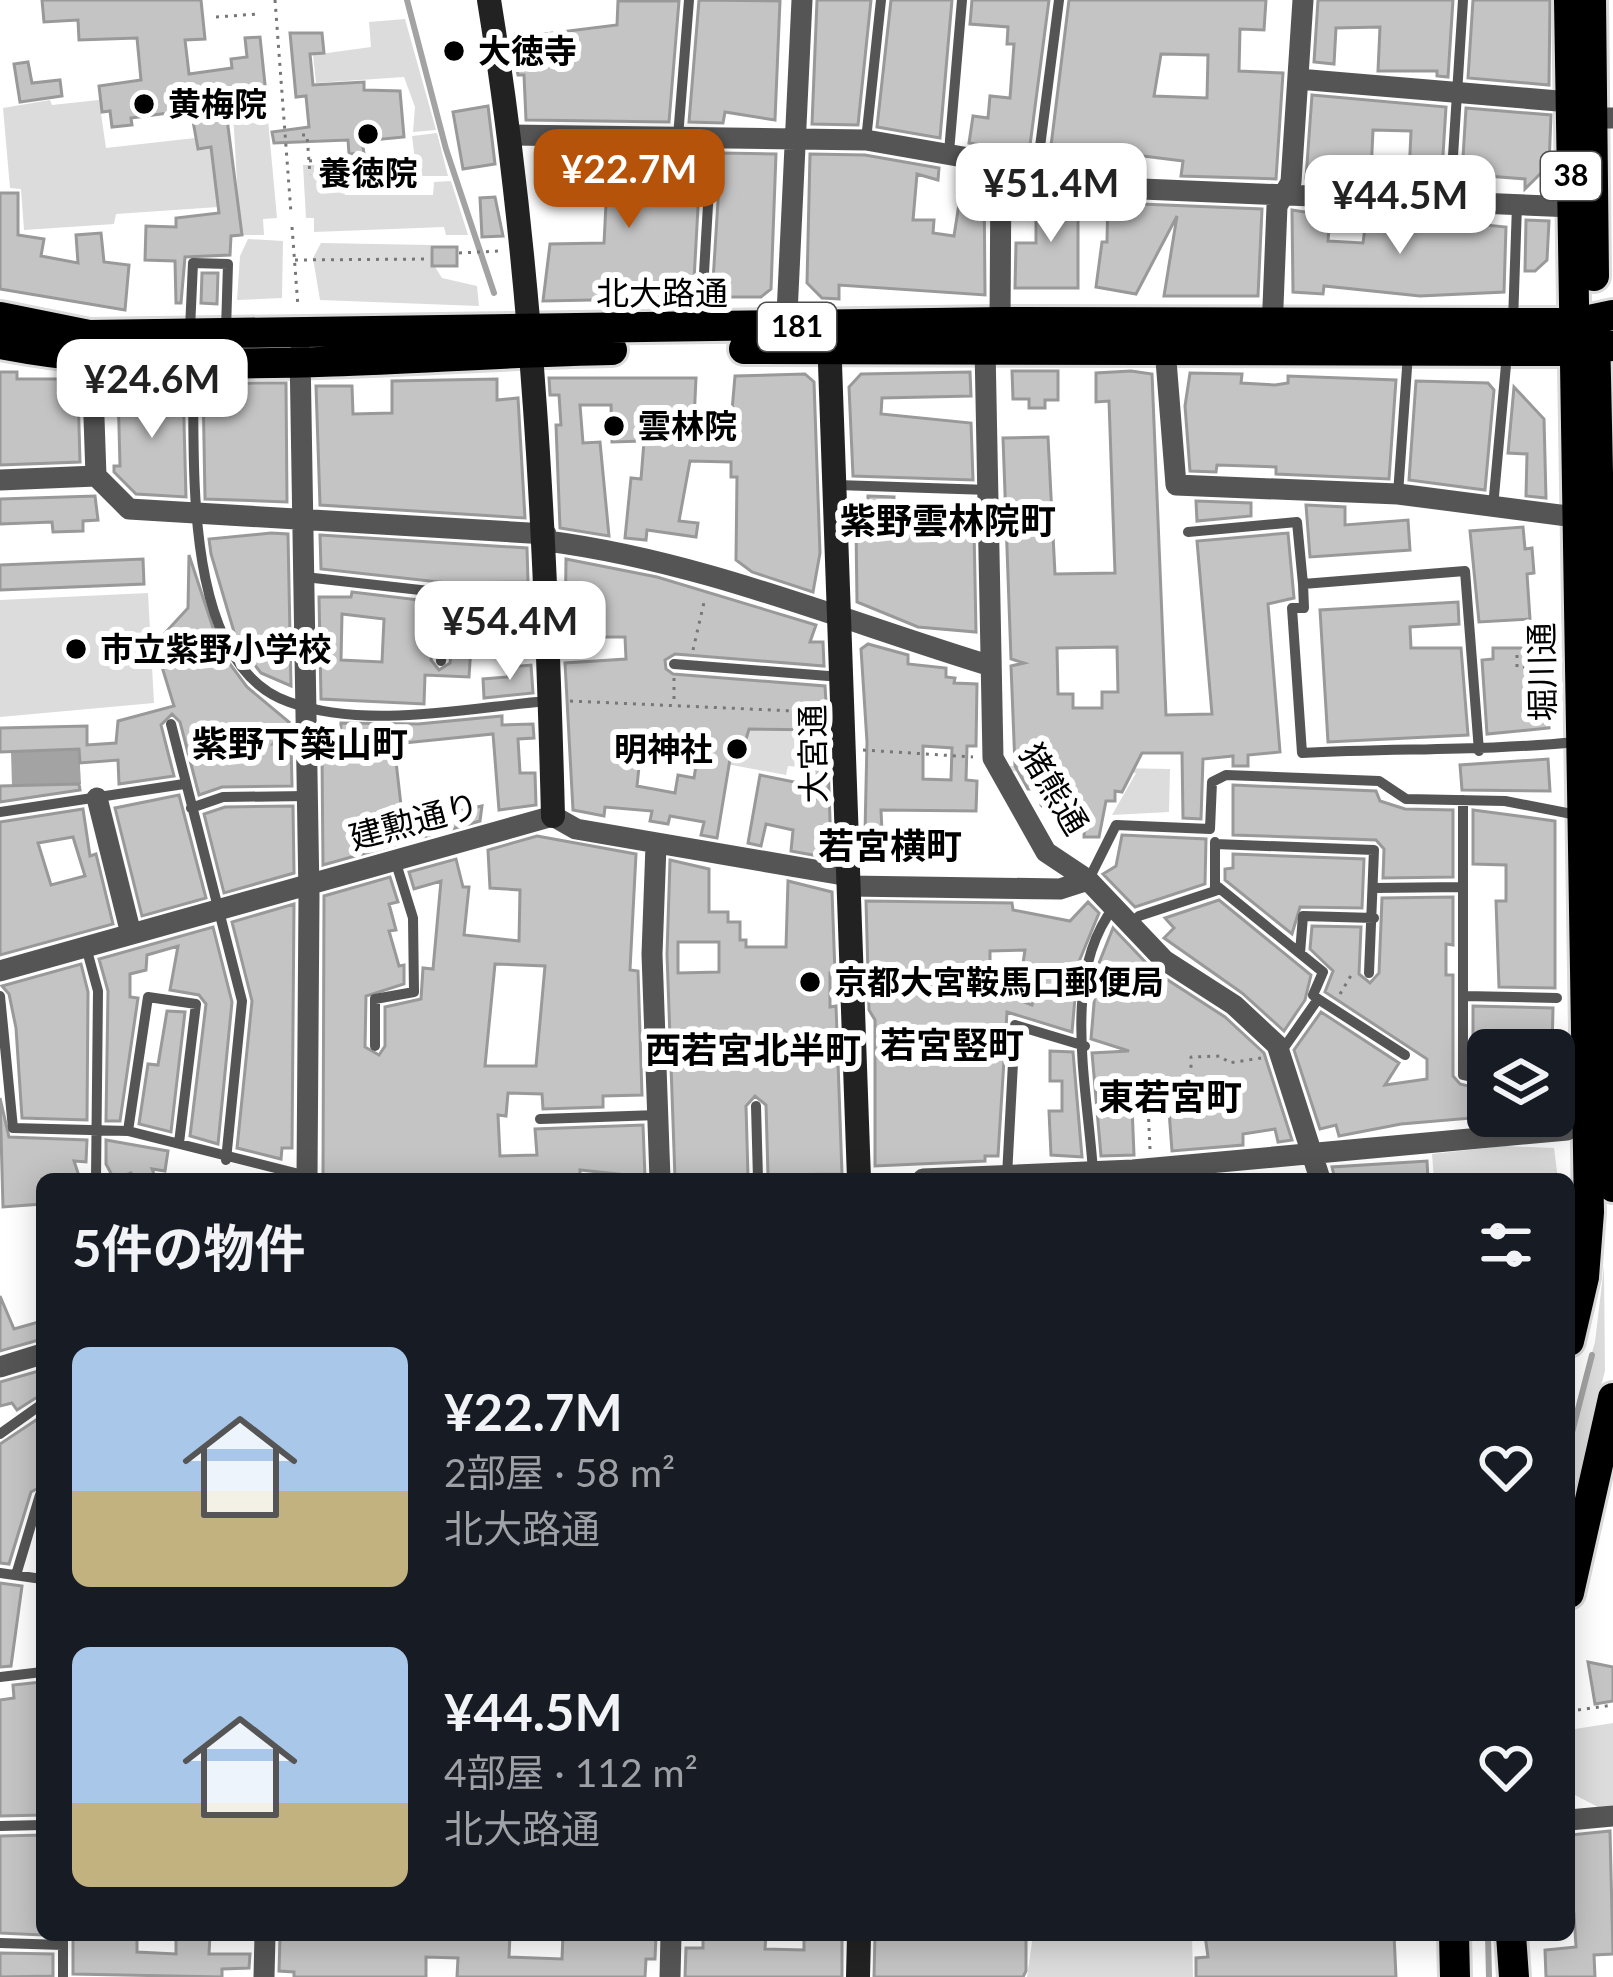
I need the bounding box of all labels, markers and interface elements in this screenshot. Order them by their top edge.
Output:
place label: 大徳寺 [478,30,577,70]
marker: 大徳寺 [441,38,467,64]
place label: 黄梅院 [168,83,267,123]
marker: 黄梅院 [131,91,157,117]
marker: 養徳院 [355,121,381,147]
pin: ¥22.7M [531,129,727,231]
pin: ¥51.4M [953,143,1149,245]
text: ¥22.7M [561,145,697,191]
place label: 養徳院 [319,152,418,192]
road number: 38 [1541,152,1601,200]
pin: ¥44.5M [1302,155,1498,257]
text: ¥51.4M [983,159,1119,205]
text: ¥44.5M [1332,171,1468,217]
street label: 北大路通 [596,272,728,312]
road number: 181 [758,303,836,351]
pin: ¥24.6M [54,339,250,441]
text: ¥24.6M [84,355,220,401]
place label: 雲林院 [638,405,737,445]
marker: 雲林院 [601,413,627,439]
district label: 紫野雲林院町 [840,498,1056,542]
pin: ¥54.4M [412,581,608,683]
text: ¥54.4M [442,597,578,643]
street label: 堀川通 [1520,622,1562,722]
place label: 市立紫野小学校 [100,628,331,668]
marker: 市立紫野小学校 [63,636,89,662]
street label: 大宮通 [791,704,833,804]
district label: 紫野下築山町 [192,721,408,765]
place label: 明神社 [614,728,713,768]
marker: 明神社 [724,736,750,762]
street label: 猪熊通 [1012,736,1097,841]
street label: 建勲通り [345,784,483,856]
district label: 若宮横町 [818,823,962,867]
place label: 京都大宮鞍馬口郵便局 [834,961,1164,1001]
marker: 京都大宮鞍馬口郵便局 [797,969,823,995]
district label: 若宮竪町 [880,1022,1024,1066]
district label: 西若宮北半町 [645,1027,861,1071]
map controls [1467,1029,1575,1137]
button: layers [1467,1029,1575,1137]
district label: 東若宮町 [1098,1074,1242,1118]
icon: filters [1473,1212,1539,1278]
text: 5件の物件 [72,1217,306,1278]
text: ¥22.7M [444,1381,623,1442]
icon: home [168,1395,312,1539]
icon: heart [1473,1434,1539,1500]
text: 2部屋 · 58 m² [444,1449,675,1495]
text: 北大路通 [444,1505,600,1551]
text: ¥44.5M [444,1681,623,1742]
icon: home [168,1695,312,1839]
icon: heart [1473,1734,1539,1800]
text: 4部屋 · 112 m² [444,1749,698,1795]
text: 北大路通 [444,1805,600,1851]

